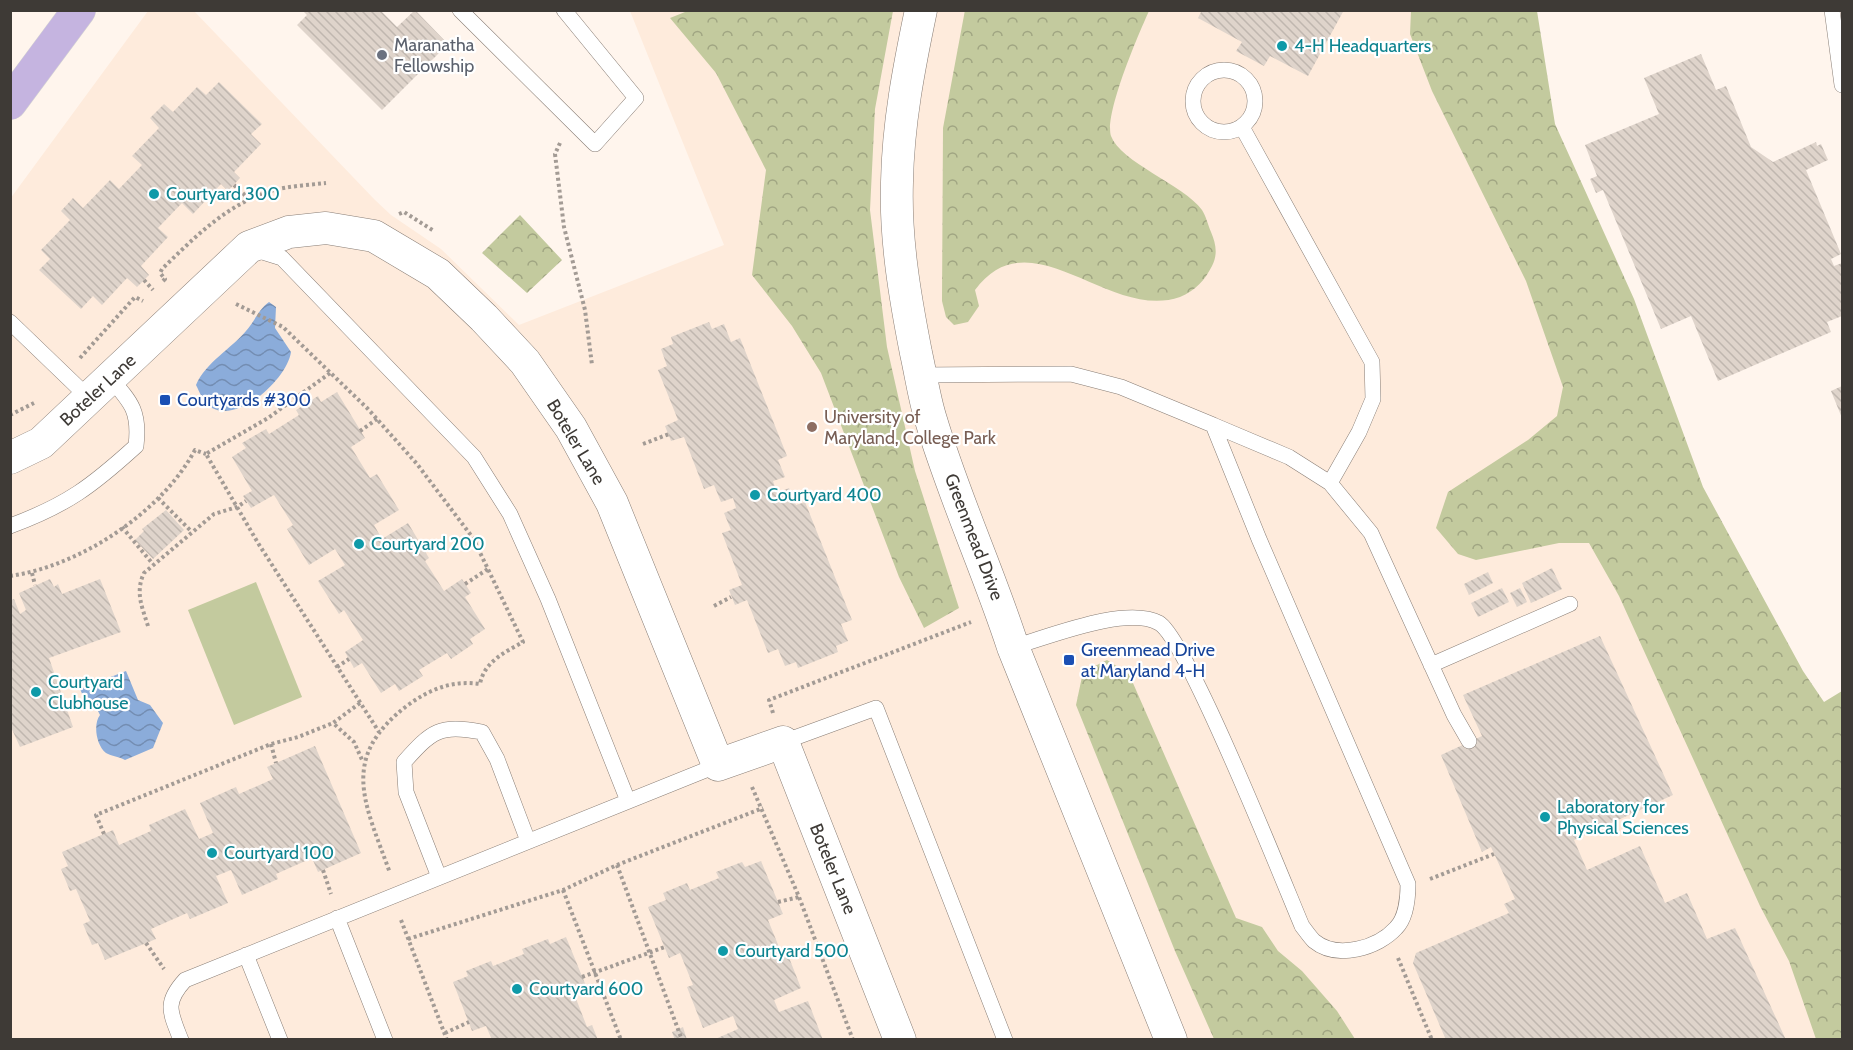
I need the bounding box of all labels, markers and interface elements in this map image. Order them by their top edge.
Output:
place label: Maranatha Fellowship [394,34,475,77]
place label: 4-H Headquarters [1294,35,1431,57]
marker: 4-H Headquarters [1275,39,1289,53]
marker: Maranatha Fellowship [375,48,389,62]
place label: Courtyard 300 [166,183,280,205]
marker: Courtyard 300 [147,187,161,201]
street label: Boteler Lane [55,349,141,431]
place label: Courtyards #300 [177,389,311,411]
marker: Courtyards #300 [158,393,172,407]
street label: Boteler Lane [542,395,610,489]
place label: University of Maryland, College Park [824,406,997,449]
marker: University of Maryland, College Park [805,420,819,434]
street label: Greenmead Drive [940,471,1008,603]
place label: Courtyard 400 [767,484,882,506]
marker: Courtyard 400 [748,488,762,502]
place label: Courtyard 200 [371,533,485,555]
marker: Courtyard 200 [352,537,366,551]
place label: Greenmead Drive at Maryland 4-H [1081,639,1215,682]
marker: Greenmead Drive at Maryland 4-H [1062,653,1076,667]
place label: Courtyard Clubhouse [48,671,129,714]
marker: Courtyard Clubhouse [29,685,43,699]
place label: Laboratory for Physical Sciences [1557,796,1689,839]
marker: Laboratory for Physical Sciences [1538,810,1552,824]
street label: Boteler Lane [805,820,861,918]
place label: Courtyard 100 [224,842,334,864]
marker: Courtyard 100 [205,846,219,860]
place label: Courtyard 500 [735,940,849,962]
marker: Courtyard 500 [716,944,730,958]
place label: Courtyard 600 [529,978,643,1000]
marker: Courtyard 600 [510,982,524,996]

